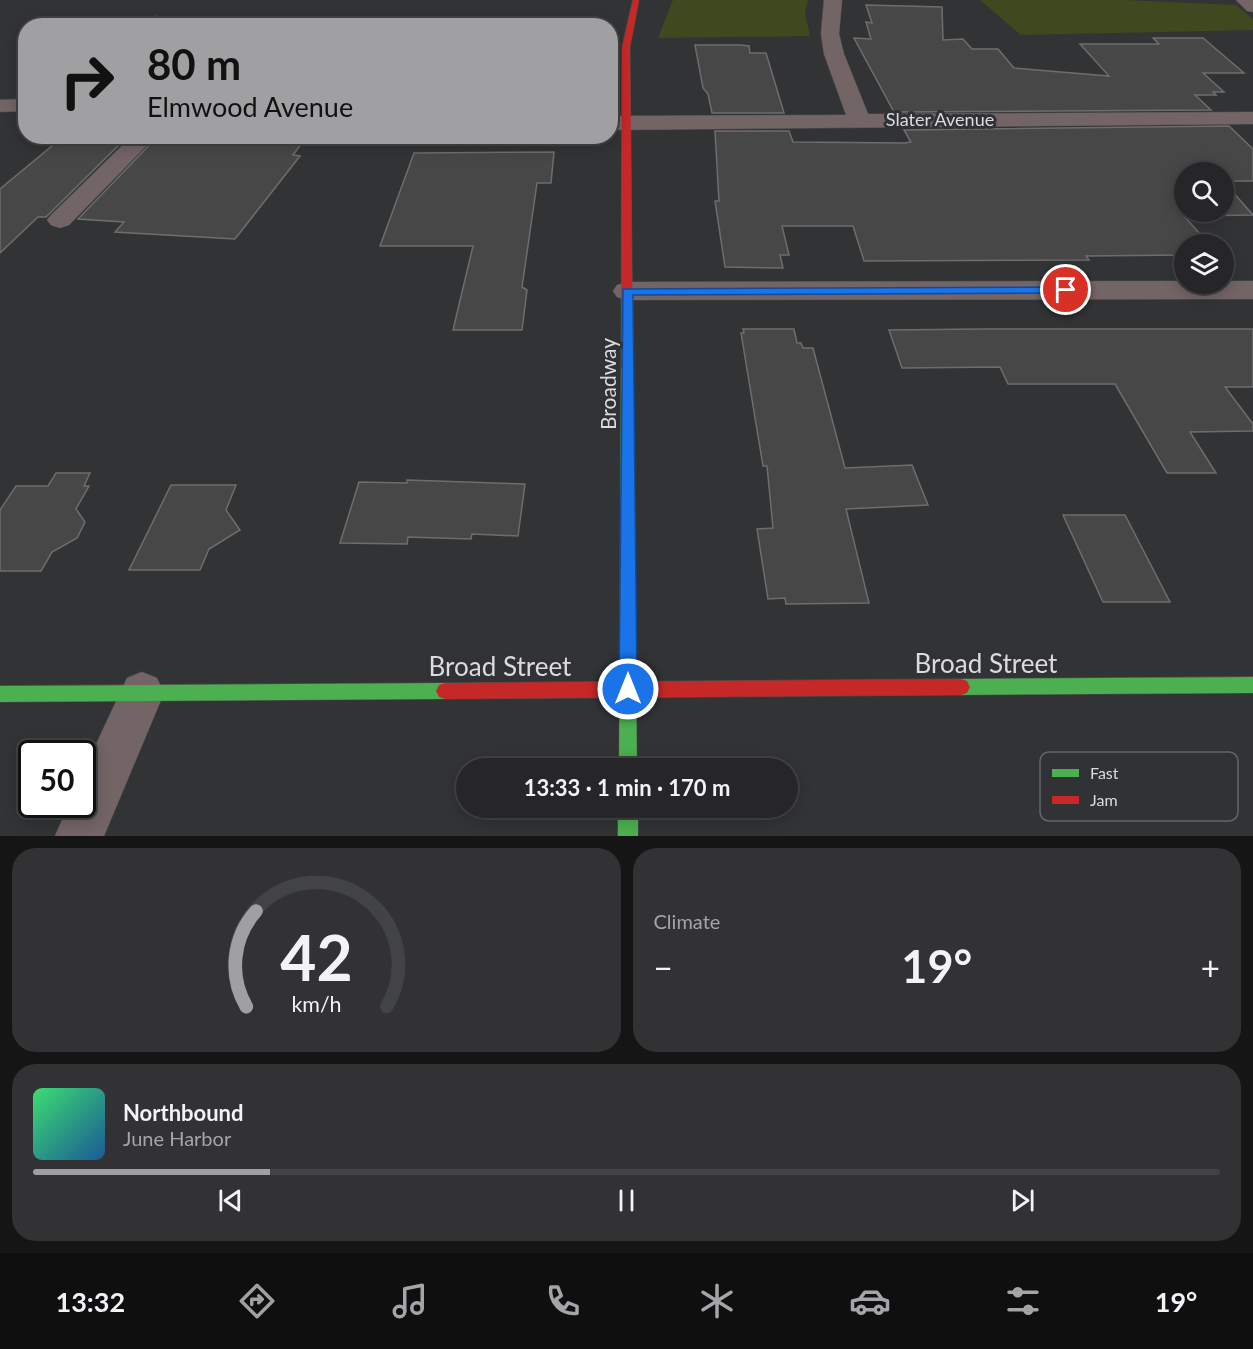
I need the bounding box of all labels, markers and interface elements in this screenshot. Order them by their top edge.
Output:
text: 80 m [147,39,241,89]
icon: right [48,42,126,120]
text: Elmwood Avenue [147,90,353,123]
street label: Slater Avenue [886,108,994,130]
map controls [1174,162,1234,294]
button: search [1174,162,1234,222]
button: layers [1174,234,1234,294]
pin [1040,264,1091,315]
icon: arrive [1049,273,1082,306]
street label: Broadway [595,338,620,430]
street label: Broad Street [915,647,1058,679]
street label: Broad Street [429,650,572,682]
position arrow [596,657,660,721]
speed limit sign: 50 [18,740,96,818]
legend [1040,752,1238,821]
text: Fast [1090,763,1119,782]
text: 13:33 · 1 min · 170 m [524,774,730,801]
text: Jam [1090,790,1118,809]
text: Climate [654,909,720,933]
text: 42 [280,919,352,994]
text: 19° [901,939,972,993]
text: − [654,947,673,987]
text: + [1201,947,1220,987]
text: km/h [291,991,341,1017]
text: Northbound [123,1099,243,1126]
text: June Harbor [123,1126,231,1150]
icon: previous [214,1184,247,1217]
icon: pause [610,1184,643,1217]
icon: next [1006,1184,1039,1217]
icon: directions [236,1280,278,1322]
icon: music [389,1280,431,1322]
icon: phone [542,1280,584,1322]
icon: climate [696,1280,738,1322]
icon: car [849,1280,891,1322]
icon: filters [1002,1280,1044,1322]
text: 13:32 [56,1285,125,1318]
text: 19° [1155,1285,1197,1318]

